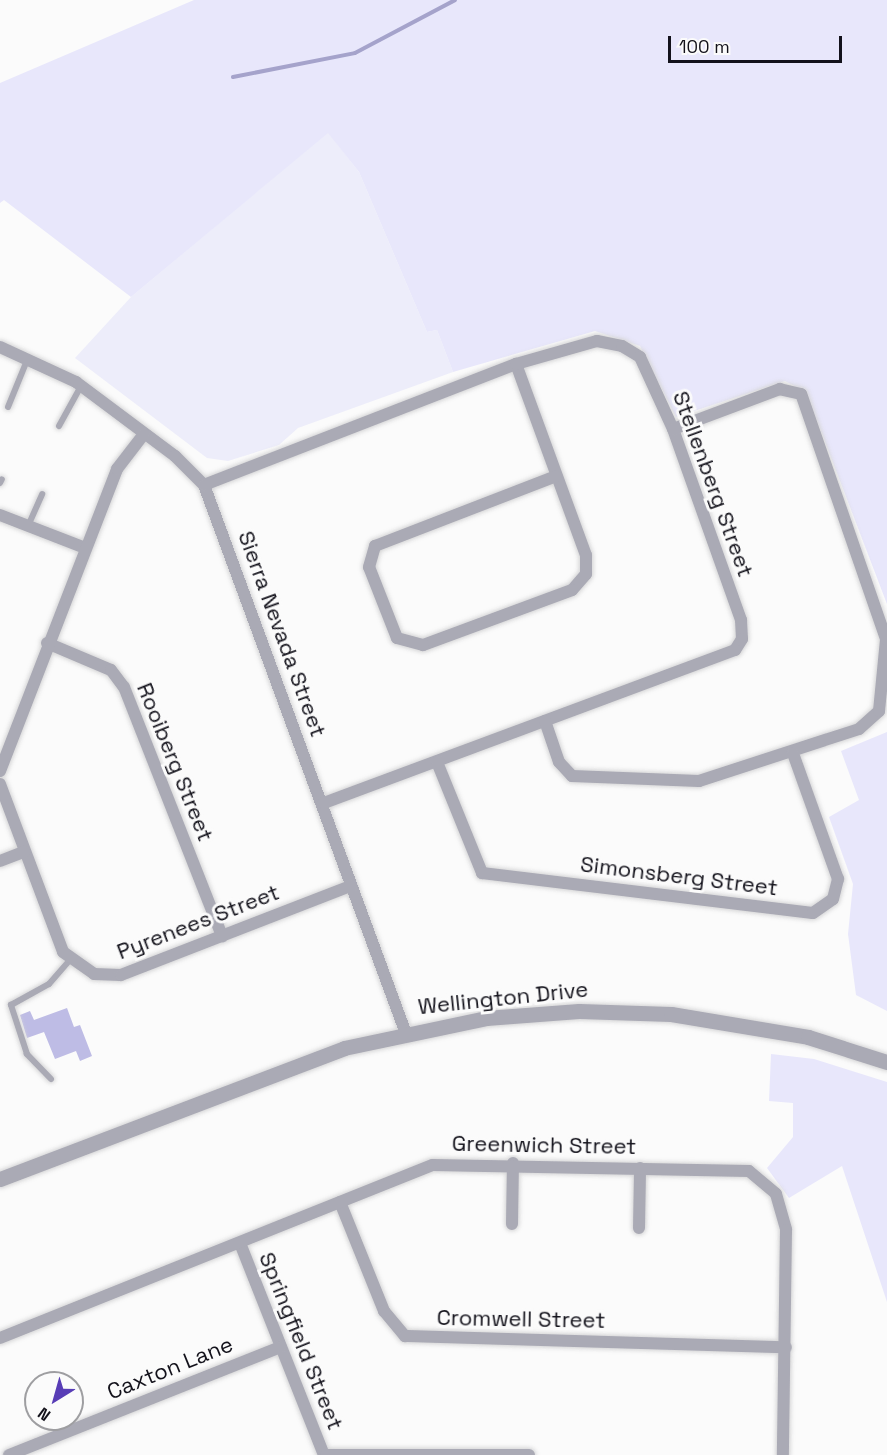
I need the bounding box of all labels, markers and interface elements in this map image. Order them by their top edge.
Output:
scale bar [671,24,845,62]
text: 100 m [679,35,730,58]
street label: Stellenberg Street [667,388,759,580]
street label: Sierra Nevada Street [232,527,332,741]
street label: Rooiberg Street [131,679,219,845]
street label: Simonsberg Street [579,851,779,901]
street label: Pyrenees Street [113,879,283,965]
street label: Wellington Drive [417,976,589,1020]
street label: Greenwich Street [452,1130,636,1160]
street label: Springfield Street [253,1248,349,1434]
street label: Cromwell Street [437,1304,605,1334]
street label: Caxton Lane [103,1331,237,1405]
north arrow [24,1371,84,1431]
text: N [33,1403,55,1426]

